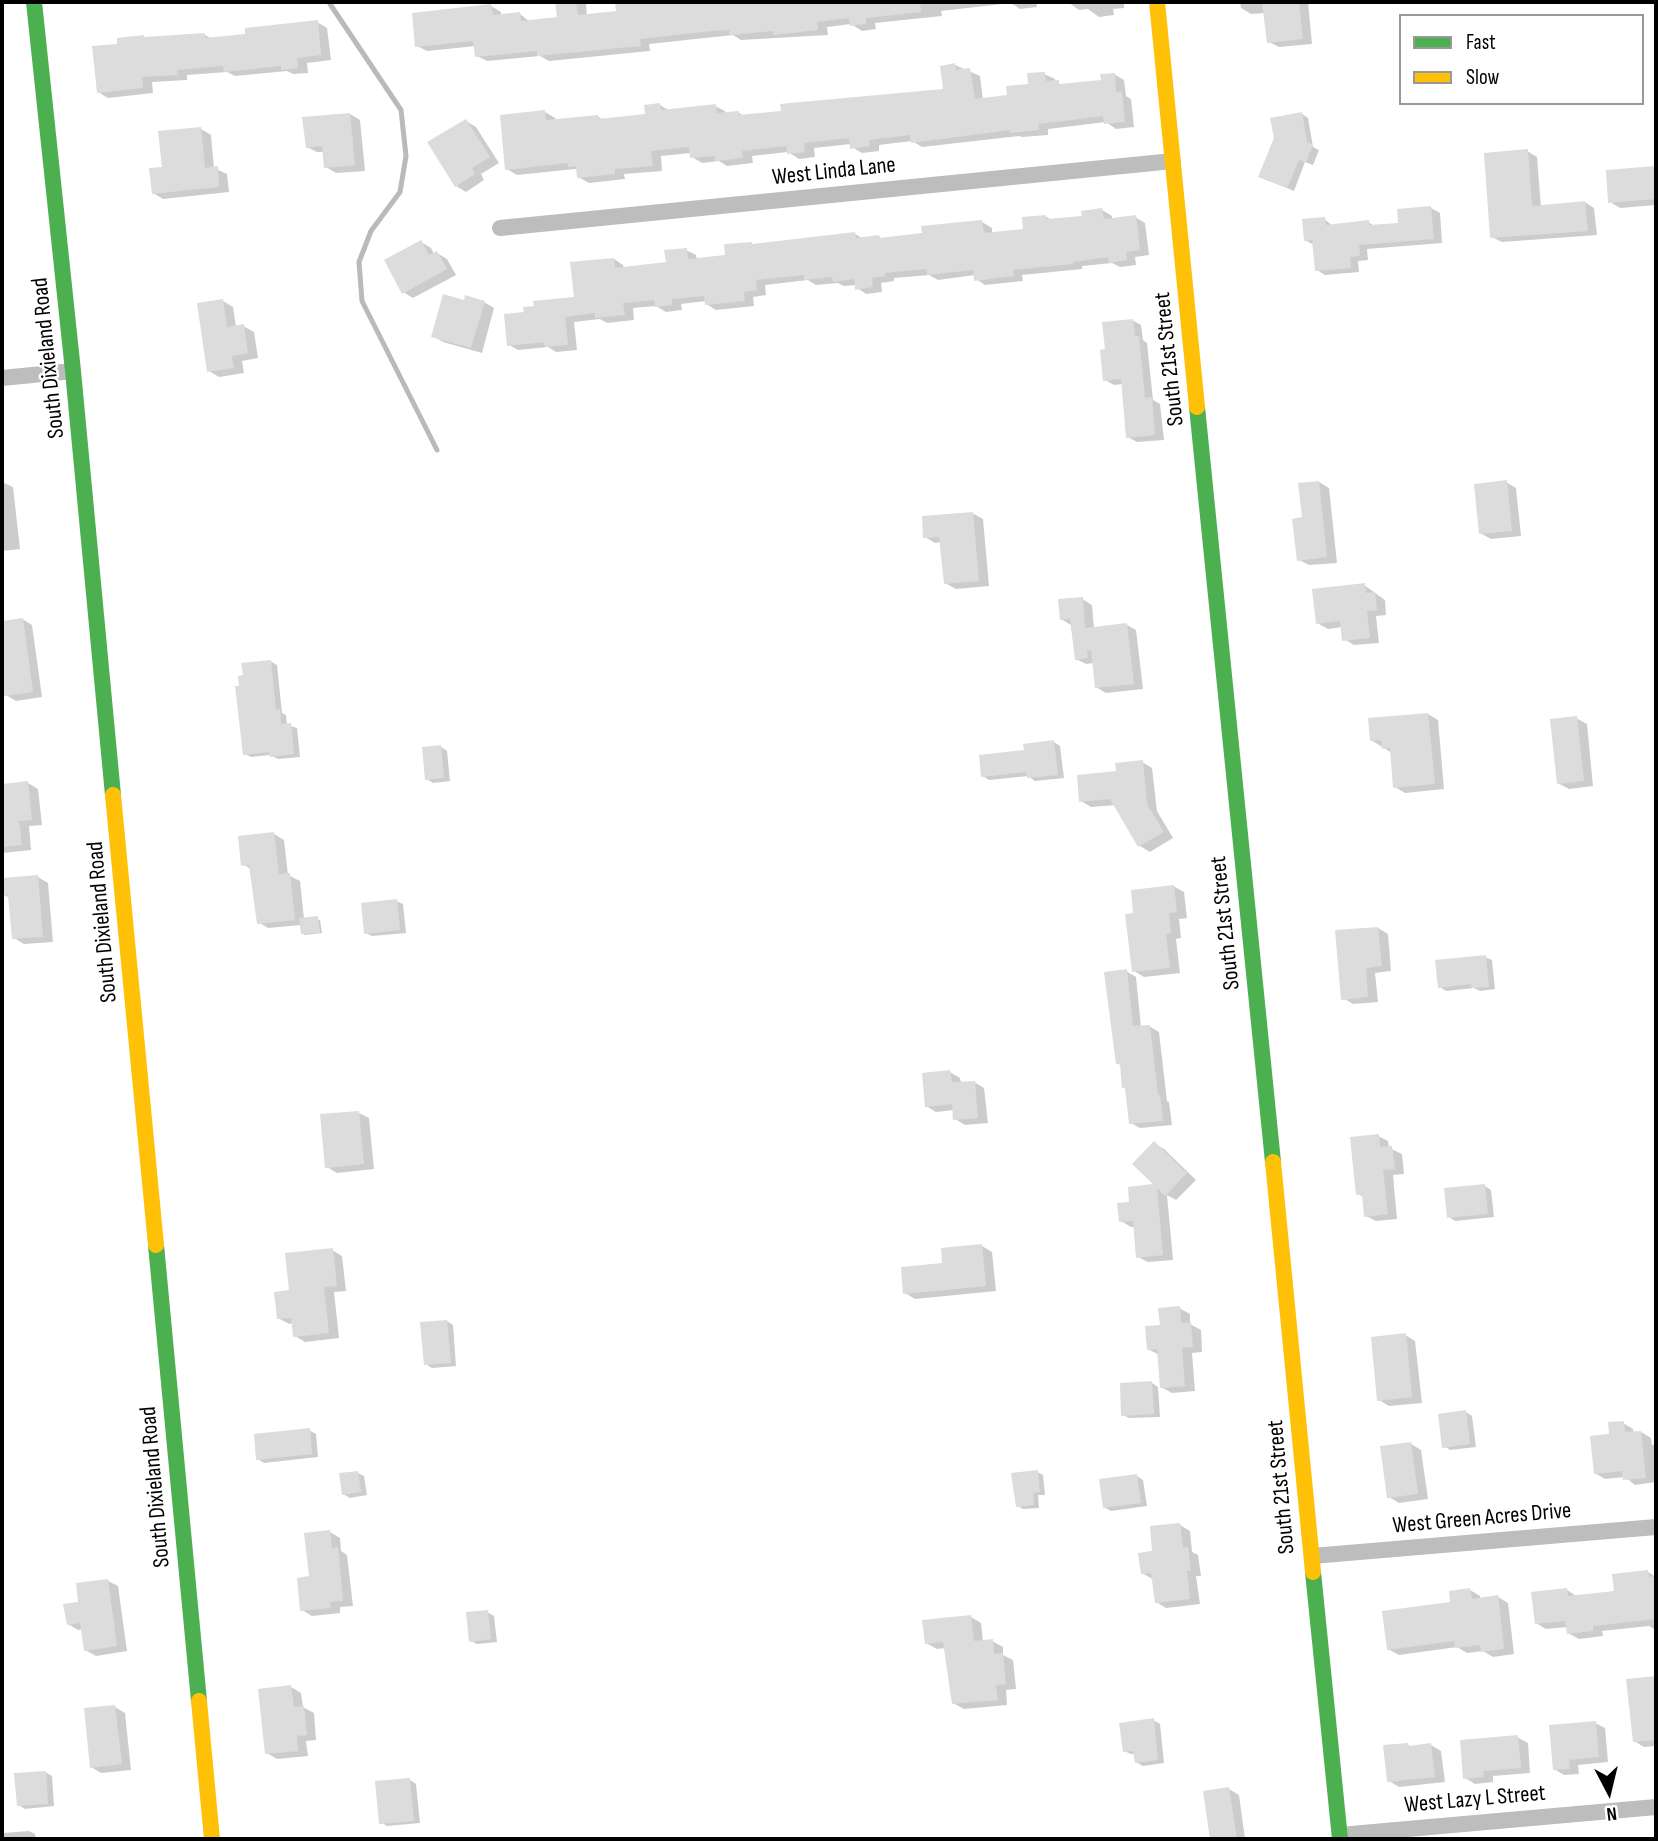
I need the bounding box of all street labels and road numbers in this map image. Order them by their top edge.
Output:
street label: West Linda Lane [771,152,897,192]
street label: South Dixieland Road [27,276,71,440]
street label: South 21st Street [1149,291,1191,427]
street label: South Dixieland Road [82,840,124,1004]
street label: South 21st Street [1205,855,1247,991]
street label: South Dixieland Road [135,1405,177,1569]
street label: South 21st Street [1262,1419,1302,1555]
street label: West Green Acres Drive [1392,1497,1572,1541]
street label: West Lazy L Street [1403,1780,1547,1820]

